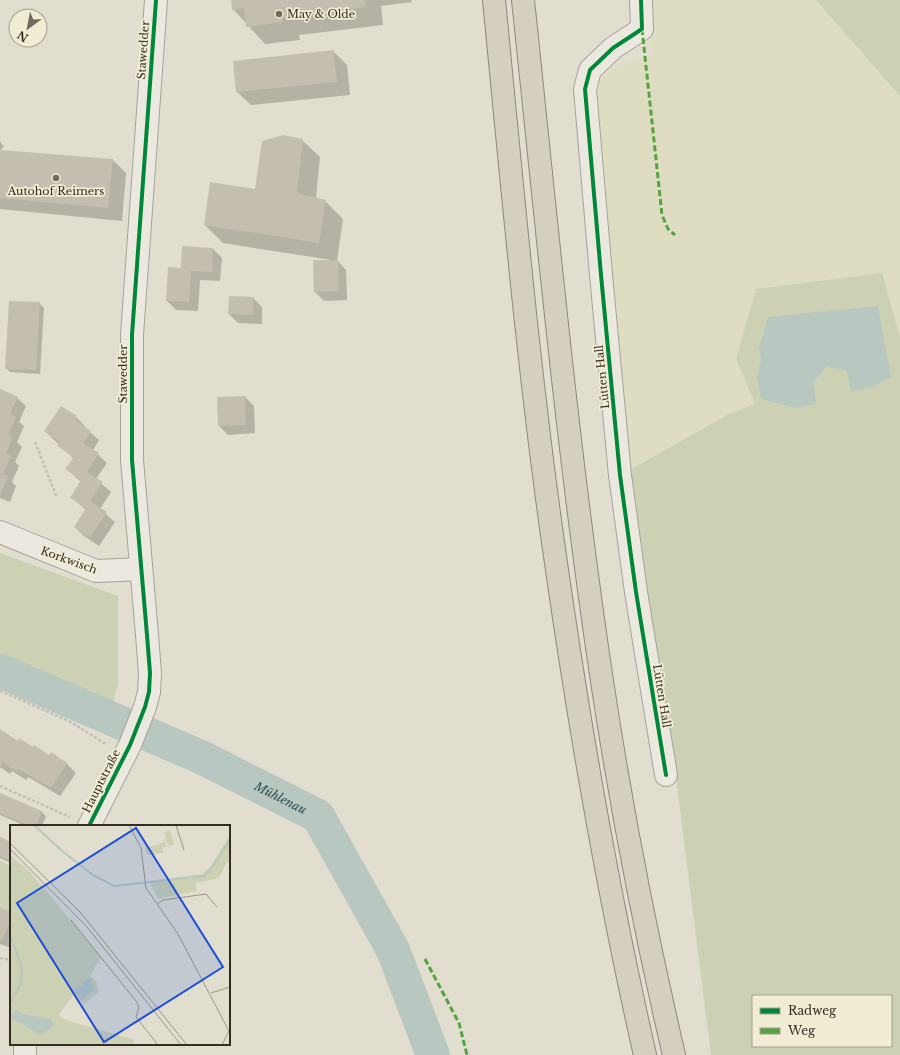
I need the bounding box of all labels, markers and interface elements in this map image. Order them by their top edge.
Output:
place label: May & Olde [287,7,355,21]
north arrow [8,8,48,48]
marker: May & Olde [274,9,284,19]
street label: Stawedder [134,19,152,80]
text: N [14,27,31,45]
marker: Autohof Reimers [51,173,61,183]
place label: Autohof Reimers [7,184,104,198]
street label: Stawedder [116,344,130,403]
street label: Lütten Hall [592,344,612,410]
street label: Korkwisch [39,543,100,577]
street label: Lütten Hall [650,663,674,729]
street label: Hauptstraße [79,747,123,815]
water label: Mühlenau [251,777,309,817]
inset map [10,825,230,1045]
legend [752,995,892,1047]
text: Radweg [788,1003,837,1018]
text: Weg [787,1023,816,1038]

